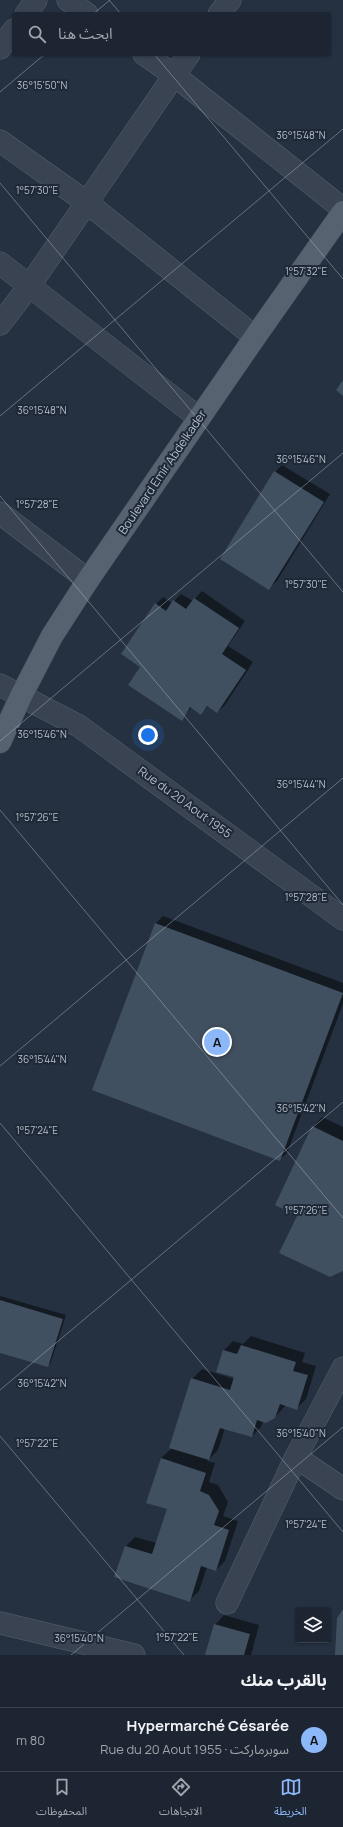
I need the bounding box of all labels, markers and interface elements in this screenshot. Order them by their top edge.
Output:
search box [12,12,331,56]
icon: search [26,23,48,45]
text: ابحث هنا [58,23,113,44]
text: 36°15'50"N [17,78,67,92]
text: 36°15'48"N [276,128,326,142]
text: 1°57'30"E [16,183,59,197]
text: 1°57'32"E [285,264,327,278]
text: 36°15'48"N [17,403,67,417]
street label: Boulevard Emir Abdelkader [114,406,210,537]
text: 36°15'46"N [276,452,326,466]
text: 1°57'28"E [16,497,59,511]
text: 1°57'30"E [285,577,328,591]
your location [138,725,158,745]
text: 36°15'46"N [17,727,67,741]
street label: Rue du 20 Aout 1955 [135,762,235,842]
text: 36°15'44"N [276,777,326,791]
text: 1°57'26"E [16,810,59,824]
text: 1°57'28"E [285,890,328,904]
pin: A [204,1027,230,1057]
text: 36°15'44"N [17,1052,67,1066]
text: 36°15'42"N [276,1101,326,1115]
text: 1°57'24"E [16,1123,58,1137]
text: 1°57'26"E [285,1203,328,1217]
text: 36°15'42"N [17,1376,67,1390]
text: 36°15'40"N [276,1426,326,1440]
text: 1°57'22"E [16,1436,58,1450]
text: 1°57'24"E [285,1517,327,1531]
map controls [295,1607,331,1643]
button: layers [295,1607,331,1643]
text: 1°57'22"E [156,1630,198,1644]
text: 36°15'40"N [54,1631,104,1645]
text: بالقرب منك [241,1668,327,1691]
text: Hypermarché Césarée [127,1715,289,1736]
text: 80 m [16,1731,45,1749]
text: A [310,1731,318,1749]
text: سوبرماركت · Rue du 20 Aout 1955 [100,1740,289,1758]
tab: المحفوظات [36,1776,87,1823]
tab: الاتجاهات [159,1776,202,1823]
tab: الخريطة [274,1776,307,1823]

